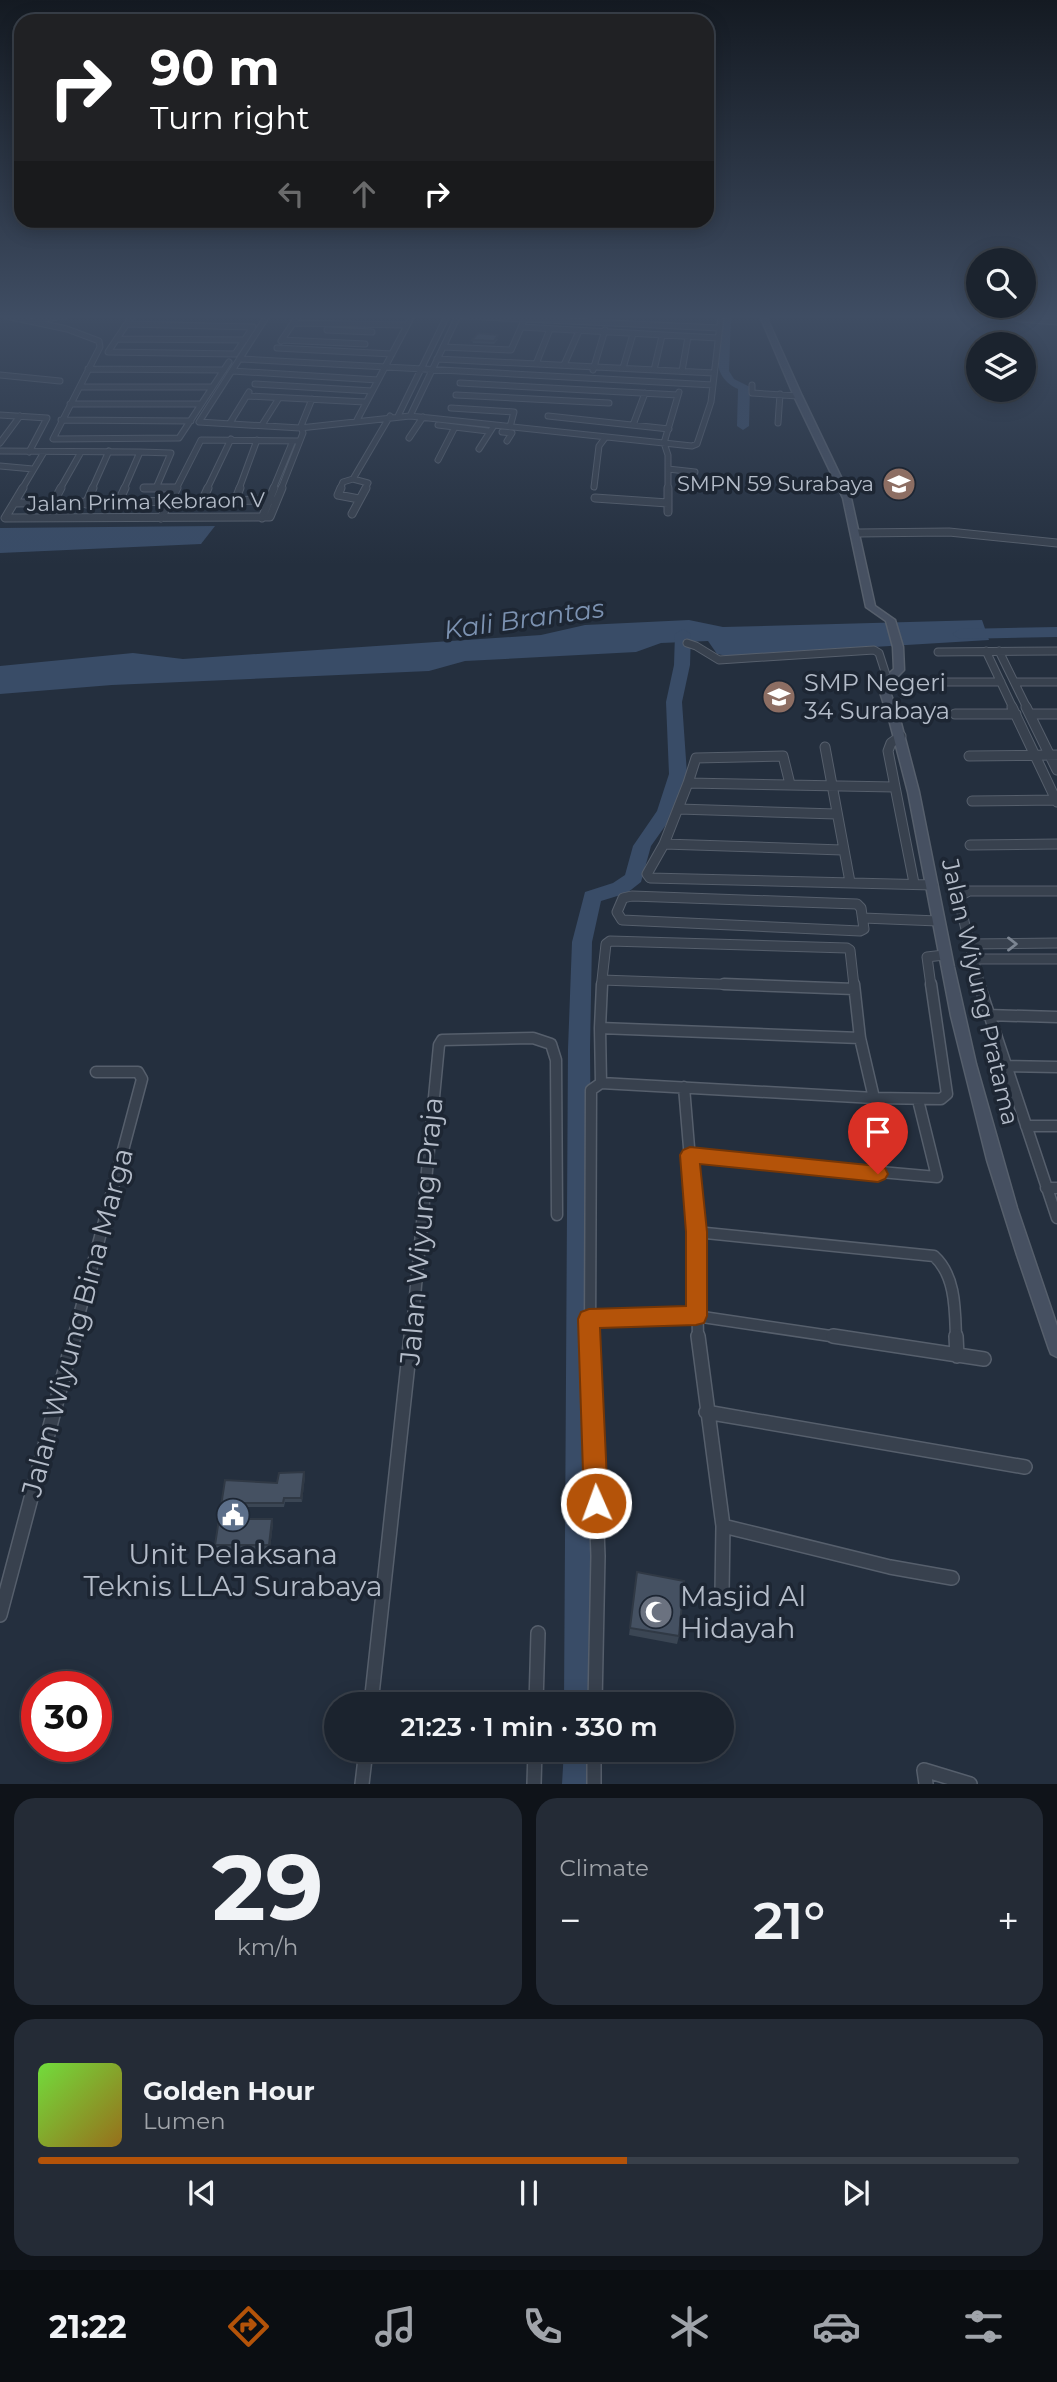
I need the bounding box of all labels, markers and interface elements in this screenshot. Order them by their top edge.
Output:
text: 90 m [150,38,280,97]
icon: right [35,42,126,133]
text: Turn right [150,98,310,137]
icon: left [272,175,310,213]
icon: ahead [345,175,383,213]
icon: right [418,175,456,213]
map controls [966,248,1036,402]
button: search [966,248,1036,318]
button: layers [966,332,1036,402]
school or university icon: SMPN 59 Surabaya [880,465,918,503]
place label: SMPN 59 Surabaya [677,471,874,496]
street label: Jalan Prima Kebraon V [26,487,266,516]
water label: Kali Brantas [442,592,607,646]
place label: SMP Negeri 34 Surabaya [804,668,950,725]
school or university icon: SMP Negeri 34 Surabaya [760,678,798,716]
street label: Jalan Wiyung Pratama [935,855,1025,1128]
one-way arrow [1007,936,1018,952]
street label: Jalan Wiyung Praja [392,1096,450,1367]
pin [848,1102,908,1174]
icon: arrive [859,1113,897,1151]
street label: Jalan Wiyung Bina Marga [14,1144,140,1501]
position arrow [559,1466,633,1540]
public building icon: Unit Pelaksana Teknis LLAJ Surabaya [214,1496,252,1534]
place label: Unit Pelaksana Teknis LLAJ Surabaya [84,1537,382,1603]
place label: Masjid Al Hidayah [680,1579,806,1645]
mosque icon: Masjid Al Hidayah [637,1593,675,1631]
speed limit sign: 30 [21,1671,112,1762]
text: 21:23 · 1 min · 330 m [400,1711,658,1743]
text: 29 [212,1832,324,1943]
text: Climate [560,1854,649,1882]
text: 21° [753,1889,825,1952]
text: − [560,1897,581,1944]
text: + [997,1897,1019,1944]
text: km/h [237,1933,298,1961]
text: Golden Hour [143,2075,315,2107]
text: Lumen [143,2107,226,2135]
icon: previous [183,2174,221,2212]
icon: pause [510,2174,548,2212]
icon: next [837,2174,875,2212]
icon: directions [224,2302,273,2351]
icon: music [371,2302,420,2351]
icon: phone [518,2302,567,2351]
icon: climate [665,2302,714,2351]
icon: car [812,2302,861,2351]
icon: filters [959,2302,1008,2351]
text: 21:22 [49,2307,127,2346]

